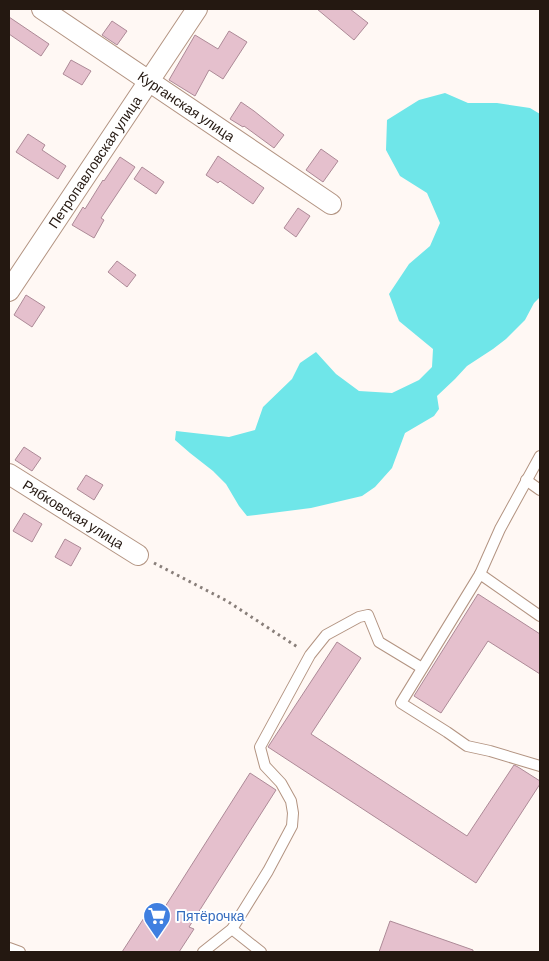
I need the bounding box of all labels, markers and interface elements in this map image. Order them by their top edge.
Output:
street label: Курганская улица [135,67,238,145]
street label: Петропавловская улица [44,92,145,231]
street label: Рябковская улица [20,476,127,552]
supermarket icon: Пятёрочка [142,901,172,940]
place label: Пятёрочка [176,907,245,924]

